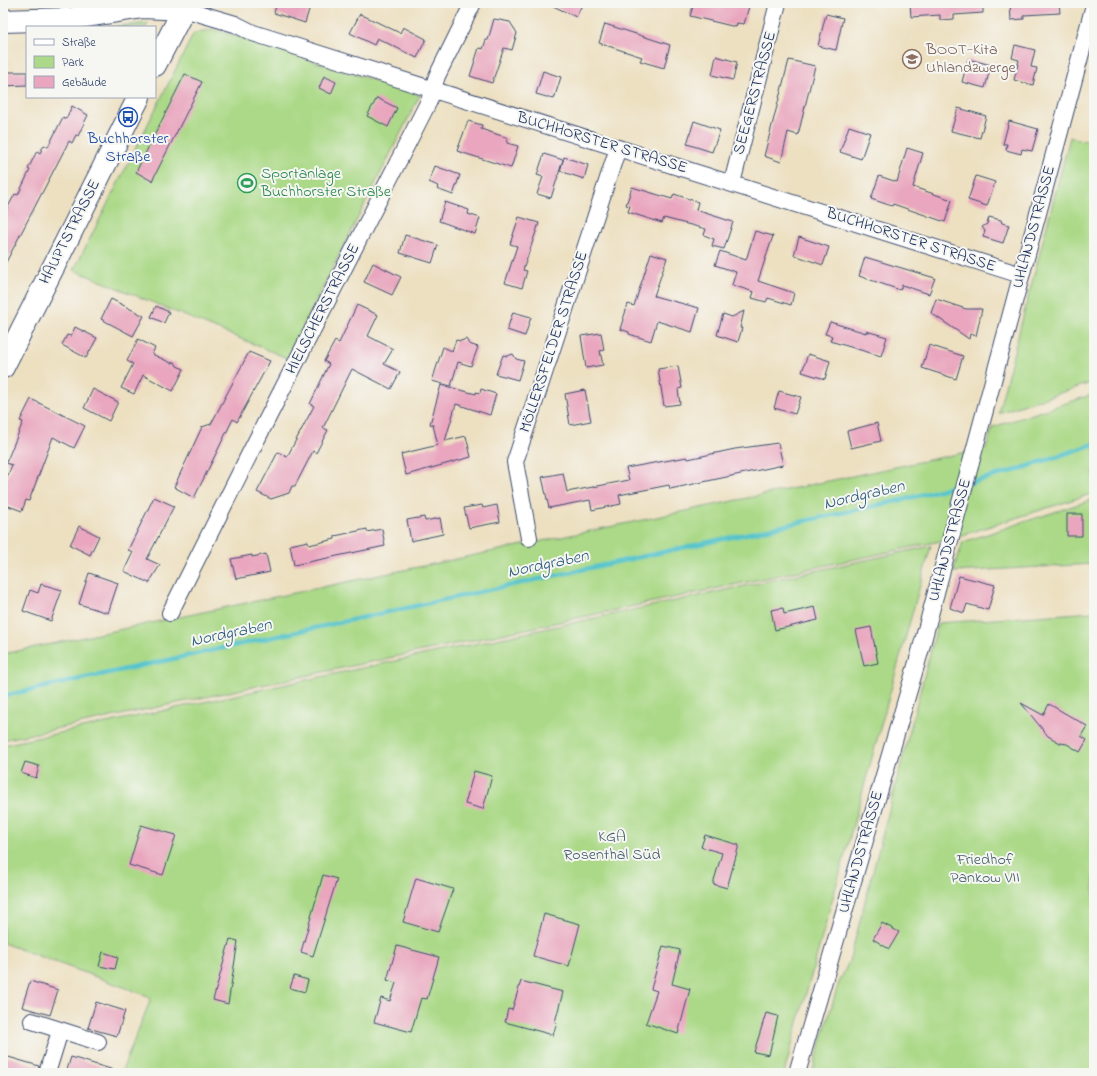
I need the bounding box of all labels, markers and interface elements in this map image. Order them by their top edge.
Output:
legend [26,26,156,98]
street label: SEEGERSTRASSE [727,29,783,157]
text: Straße [62,34,96,52]
place label: BOOT-Kita Uhlandzwerge [925,38,1016,80]
school or university icon: BOOT-Kita Uhlandzwerge [901,48,923,70]
text: Park [62,54,84,72]
text: Gebäude [62,74,107,92]
street label: BUCHHORSTER STRASSE [513,105,690,180]
bus stop icon: Buchhorster Straße [117,106,139,128]
place label: Buchhorster Straße [86,127,169,169]
place label: Sportanlage Buchhorster Straße [260,162,392,204]
street label: UHLANDSTRASSE [1006,163,1062,291]
sports icon: Sportanlage Buchhorster Straße [236,172,258,194]
street label: HAUPTSTRASSE [33,175,107,289]
street label: BUCHHORSTER STRASSE [822,201,999,279]
street label: HIELSCHERSTRASSE [280,239,366,379]
street label: MÖLLERSFELDER STRASSE [513,248,595,436]
water label: Nordgraben [821,473,908,517]
street label: UHLANDSTRASSE [922,476,978,604]
water label: Nordgraben [505,543,592,586]
water label: Nordgraben [188,612,275,655]
street label: UHLANDSTRASSE [832,788,890,916]
park label: KGA Rosenthal Süd [563,825,661,867]
park label: Friedhof Pankow VII [950,848,1020,890]

